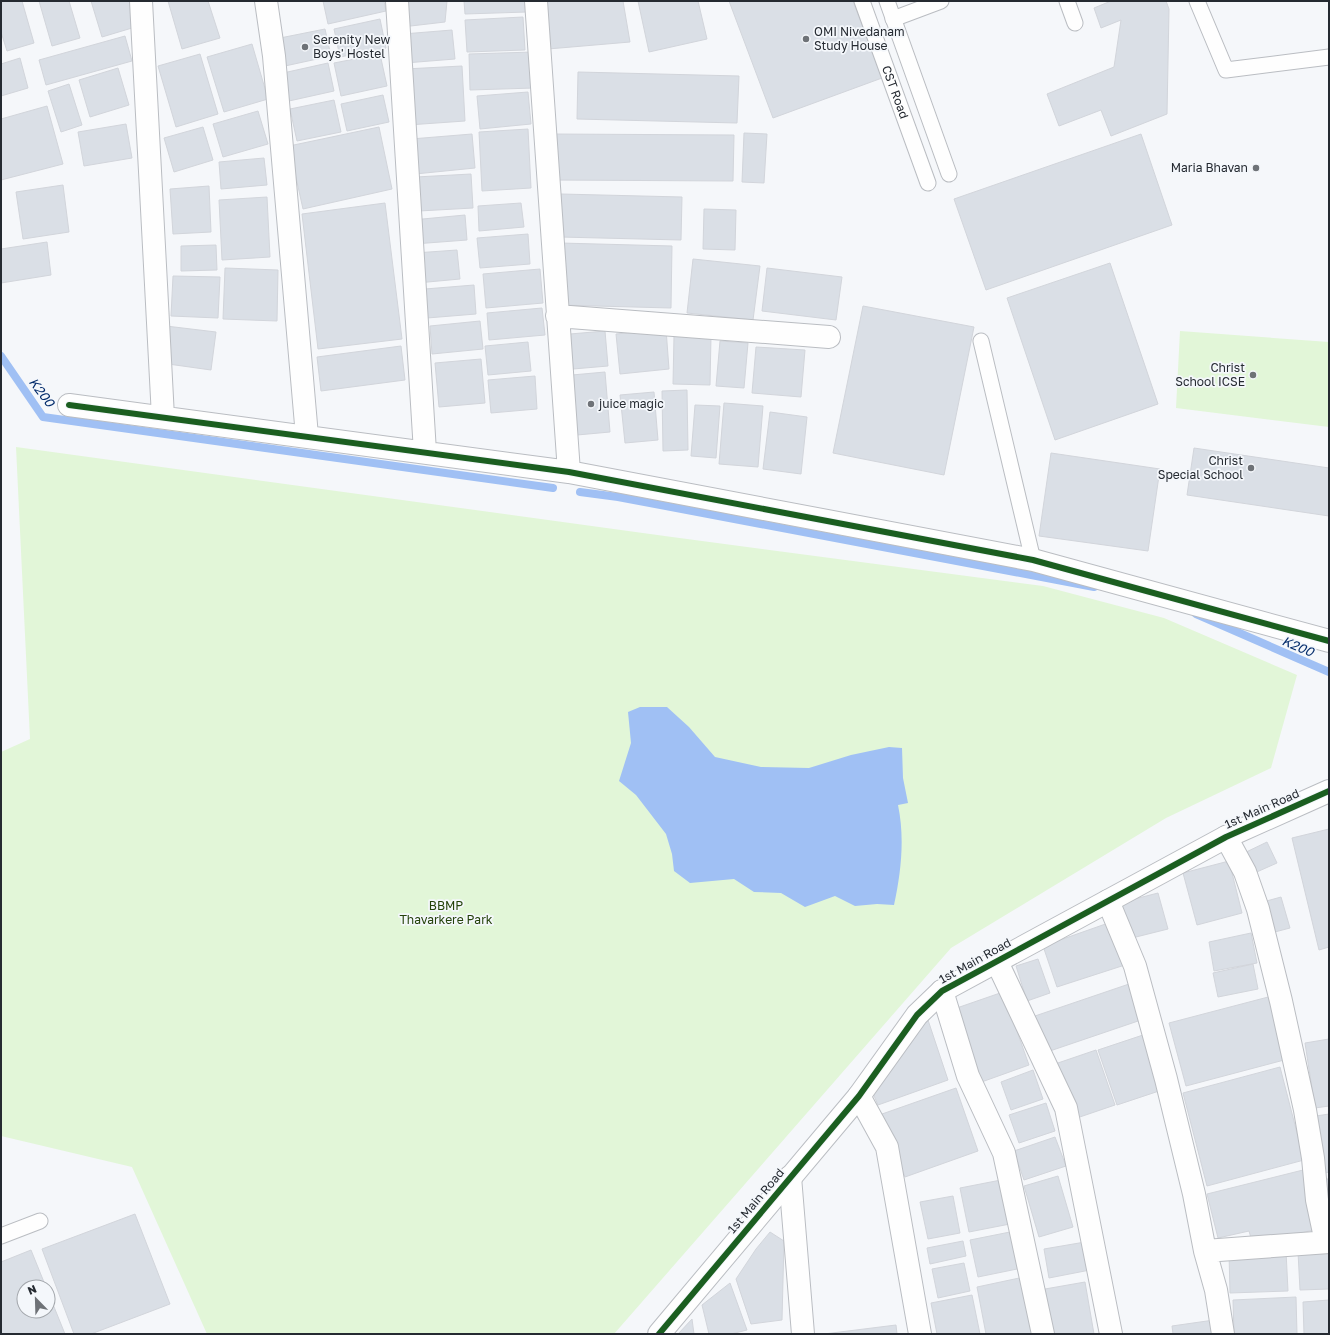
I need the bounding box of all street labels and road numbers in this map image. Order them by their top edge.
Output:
street label: CST Road [879,63,912,121]
street label: 1st Main Road [1222,785,1301,832]
street label: 1st Main Road [936,935,1013,987]
street label: 1st Main Road [724,1165,787,1236]

